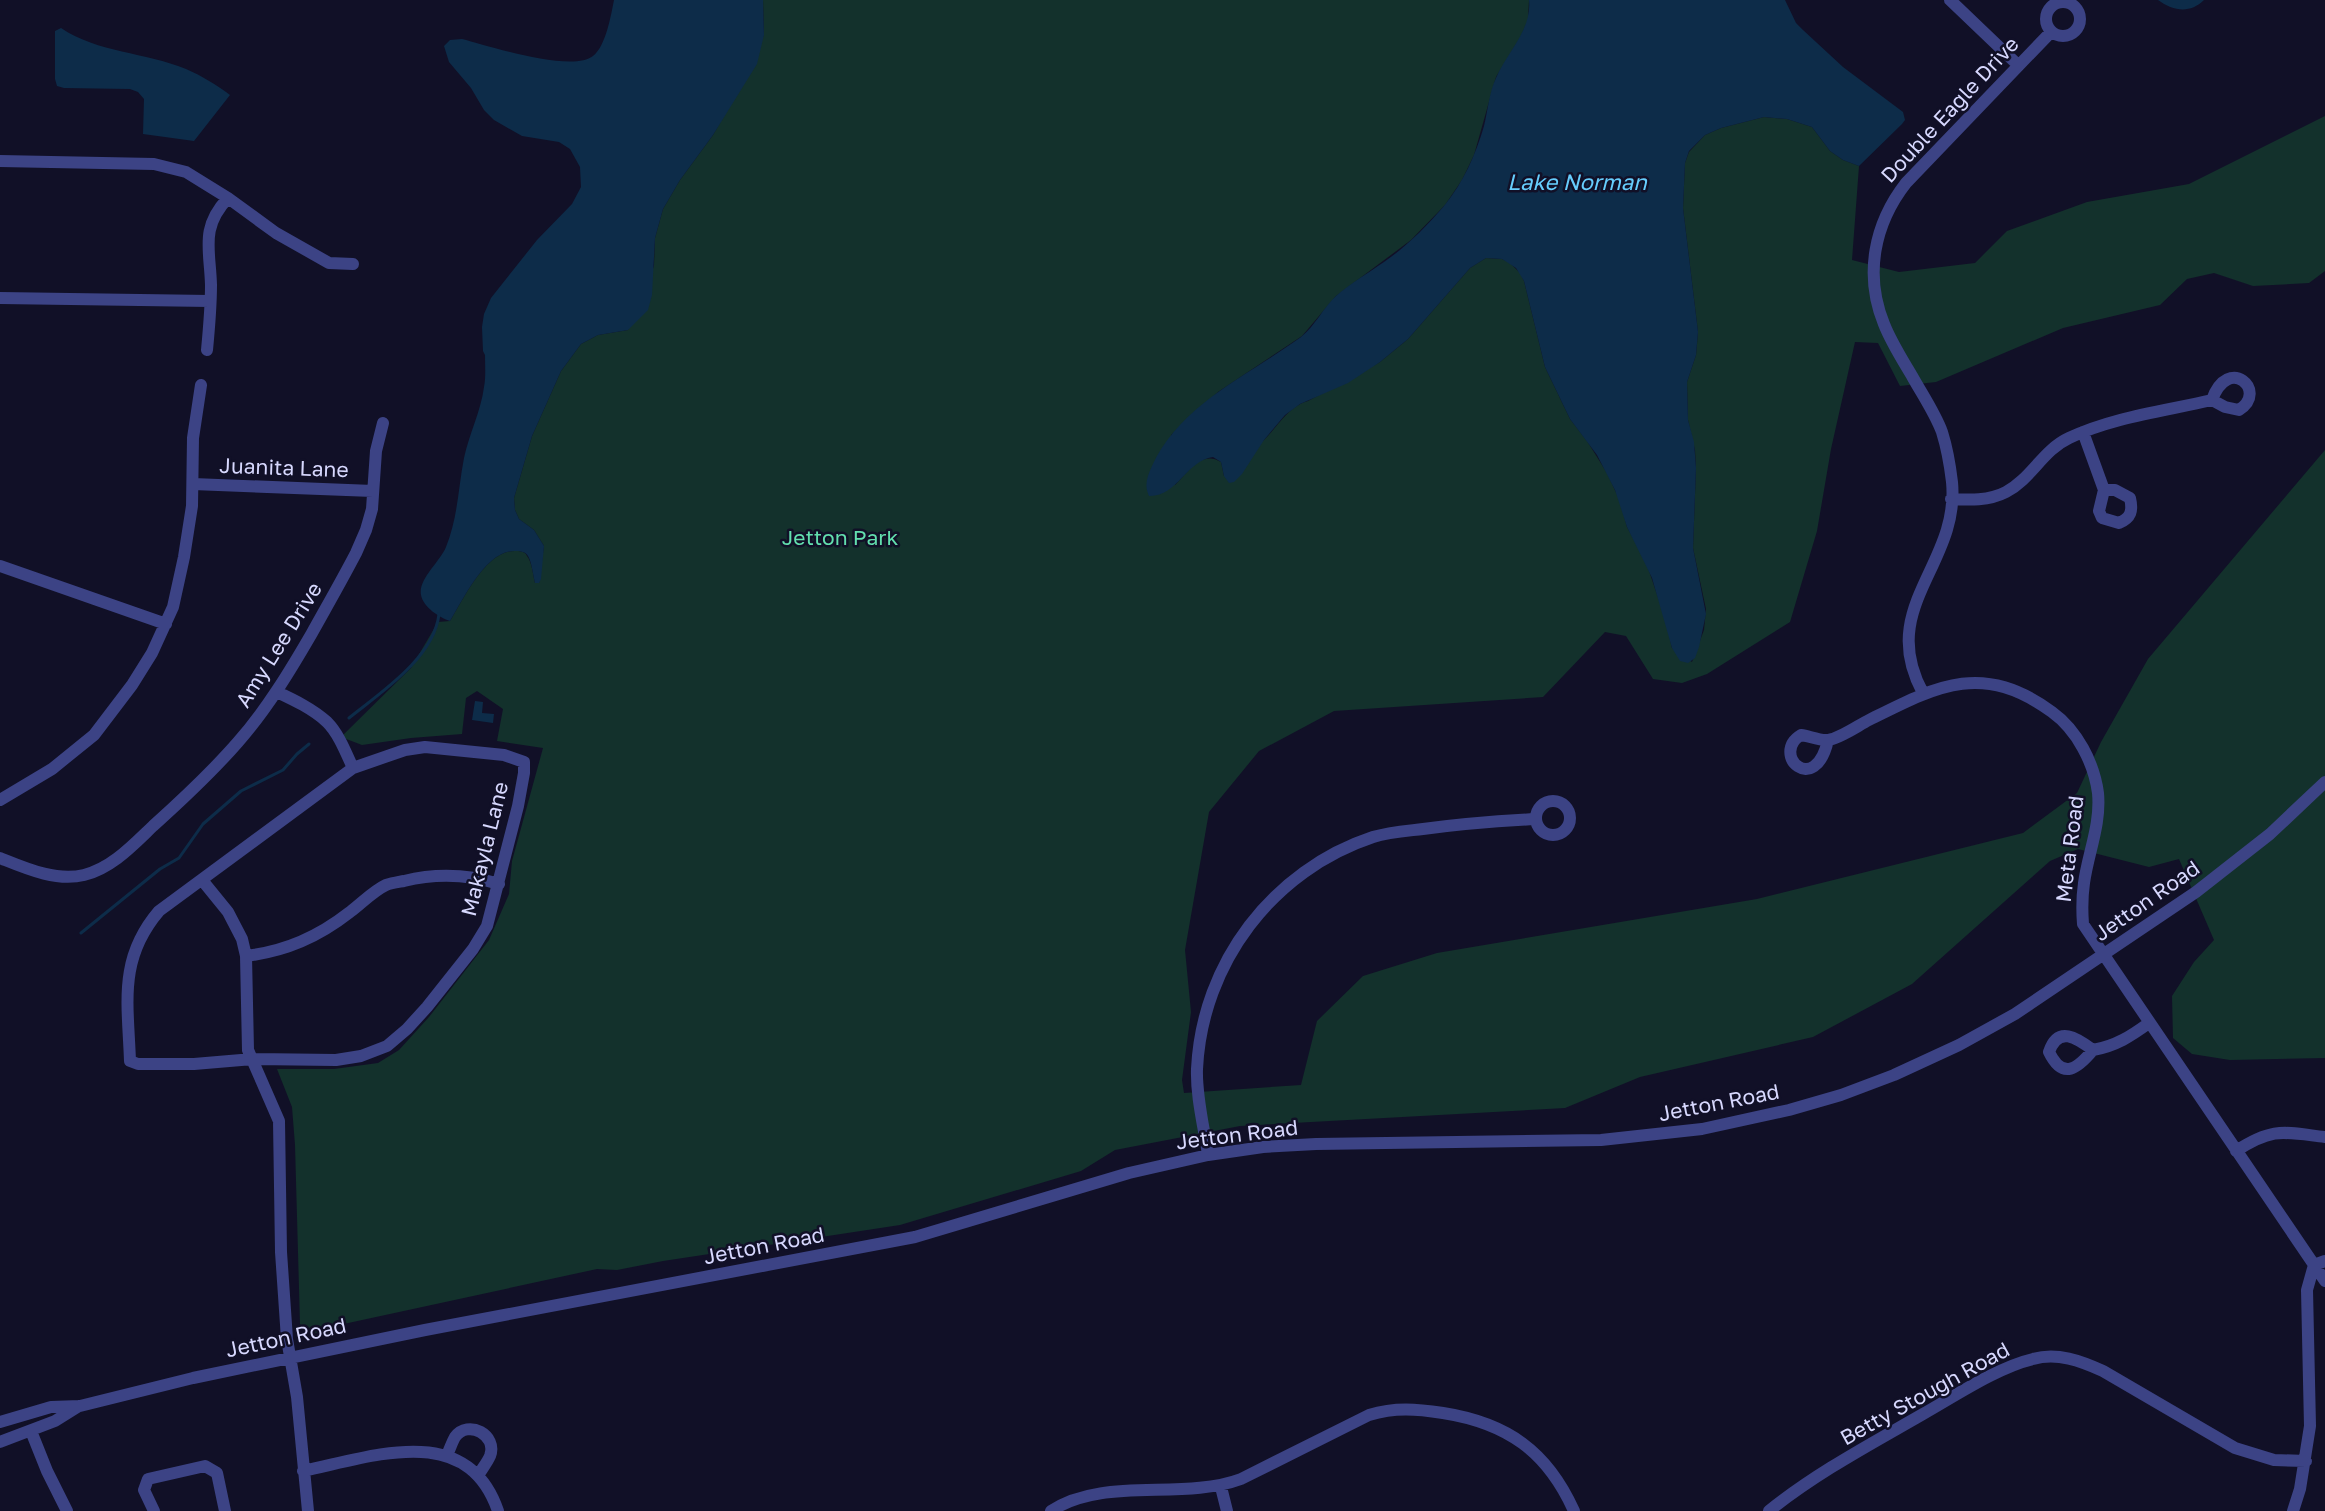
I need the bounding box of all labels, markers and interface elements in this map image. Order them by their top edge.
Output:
street label: Double Eagle Drive [1875,31,2024,188]
water label: Lake Norman [1507,168,1648,195]
street label: Juanita Lane [219,452,349,482]
park label: Jetton Park [782,524,898,550]
street label: Amy Lee Drive [229,577,327,712]
street label: Makayla Lane [455,779,513,919]
street label: Meta Road [2050,794,2088,904]
street label: Jetton Road [2089,854,2204,946]
street label: Jetton Road [1656,1078,1781,1126]
street label: Jetton Road [1174,1114,1299,1154]
street label: Jetton Road [701,1221,826,1269]
street label: Jetton Road [223,1312,348,1362]
street label: Betty Stough Road [1835,1336,2014,1450]

